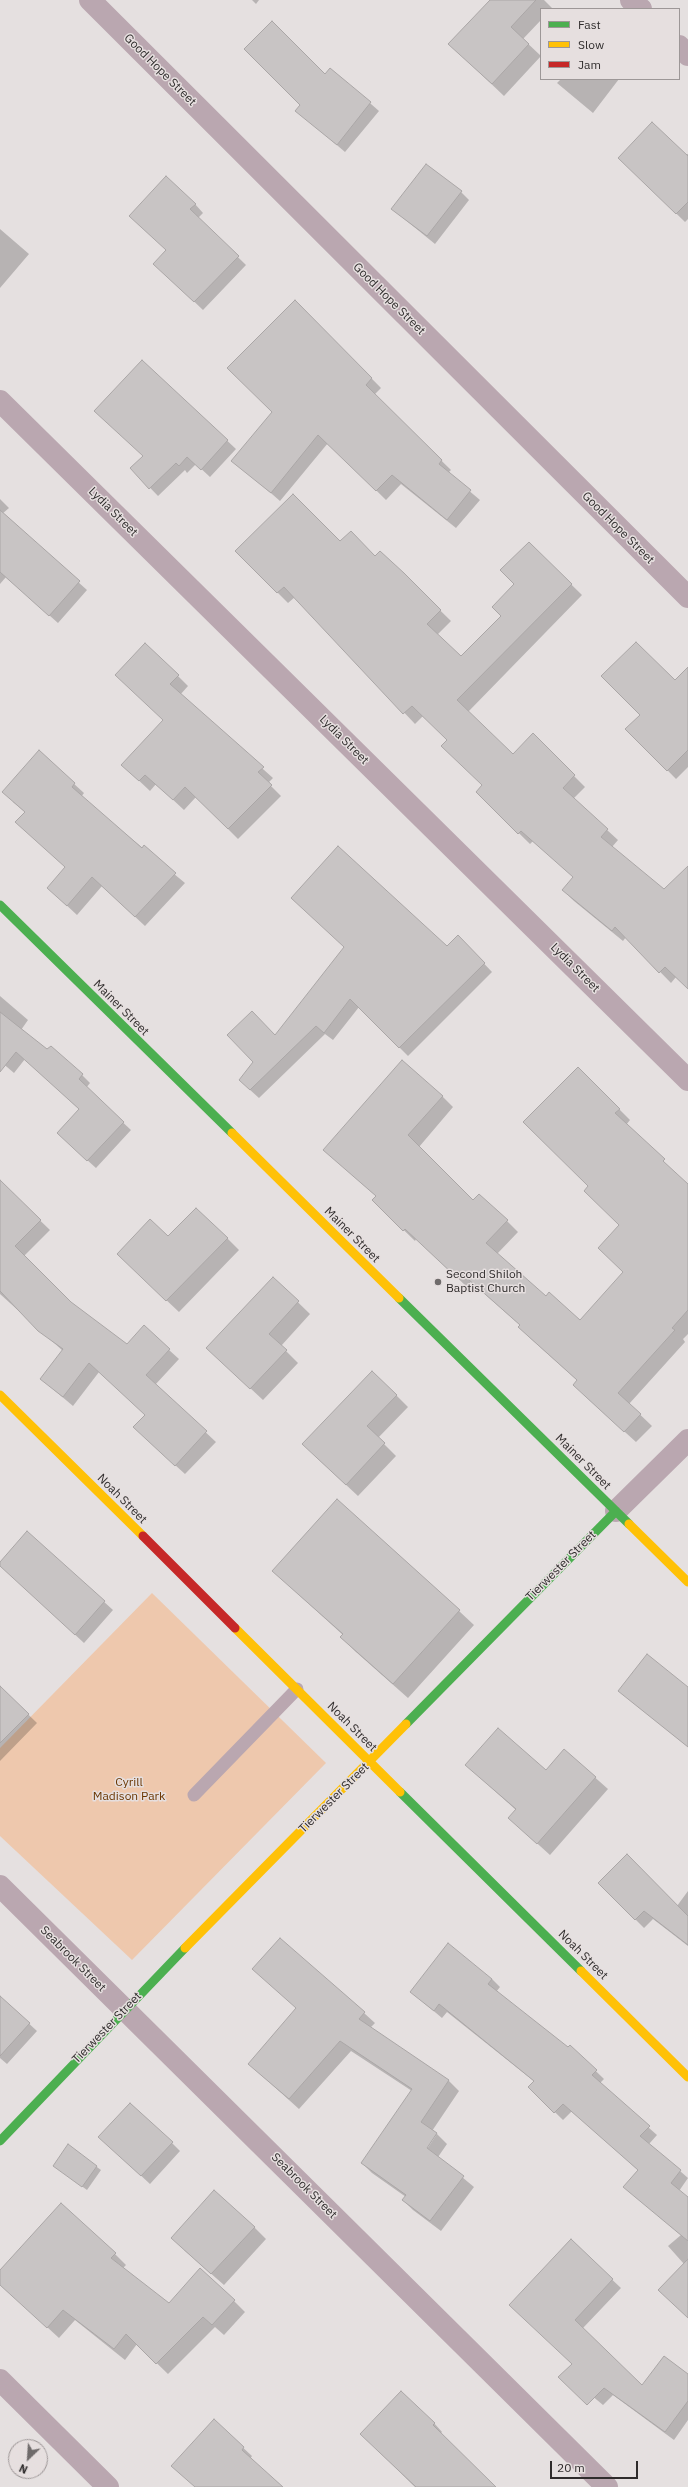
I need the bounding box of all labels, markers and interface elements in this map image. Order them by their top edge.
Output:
legend [540,8,680,80]
text: Fast [578,17,601,32]
street label: Good Hope Street [121,31,199,109]
text: Slow [578,37,604,52]
text: Jam [578,57,601,72]
street label: Good Hope Street [350,260,428,338]
street label: Lydia Street [85,484,141,540]
street label: Good Hope Street [579,489,657,567]
street label: Lydia Street [316,712,372,768]
street label: Lydia Street [547,940,603,996]
street label: Mainer Street [90,977,152,1039]
street label: Mainer Street [321,1204,383,1266]
place label: Second Shiloh Baptist Church [446,1268,525,1296]
marker: Second Shiloh Baptist Church [433,1277,443,1287]
street label: Mainer Street [552,1431,614,1493]
street label: Noah Street [94,1471,150,1527]
street label: Tierwester Street [523,1528,599,1604]
street label: Noah Street [324,1699,380,1755]
street label: Tierwester Street [296,1760,372,1836]
park label: Cyrill Madison Park [93,1776,165,1804]
street label: Seabrook Street [37,1923,109,1995]
street label: Noah Street [555,1927,611,1983]
street label: Tierwester Street [69,1989,145,2067]
street label: Seabrook Street [268,2150,340,2222]
north arrow [8,2439,48,2479]
scale bar [552,2453,640,2479]
text: 20 m [557,2460,585,2475]
text: N [17,2461,30,2477]

